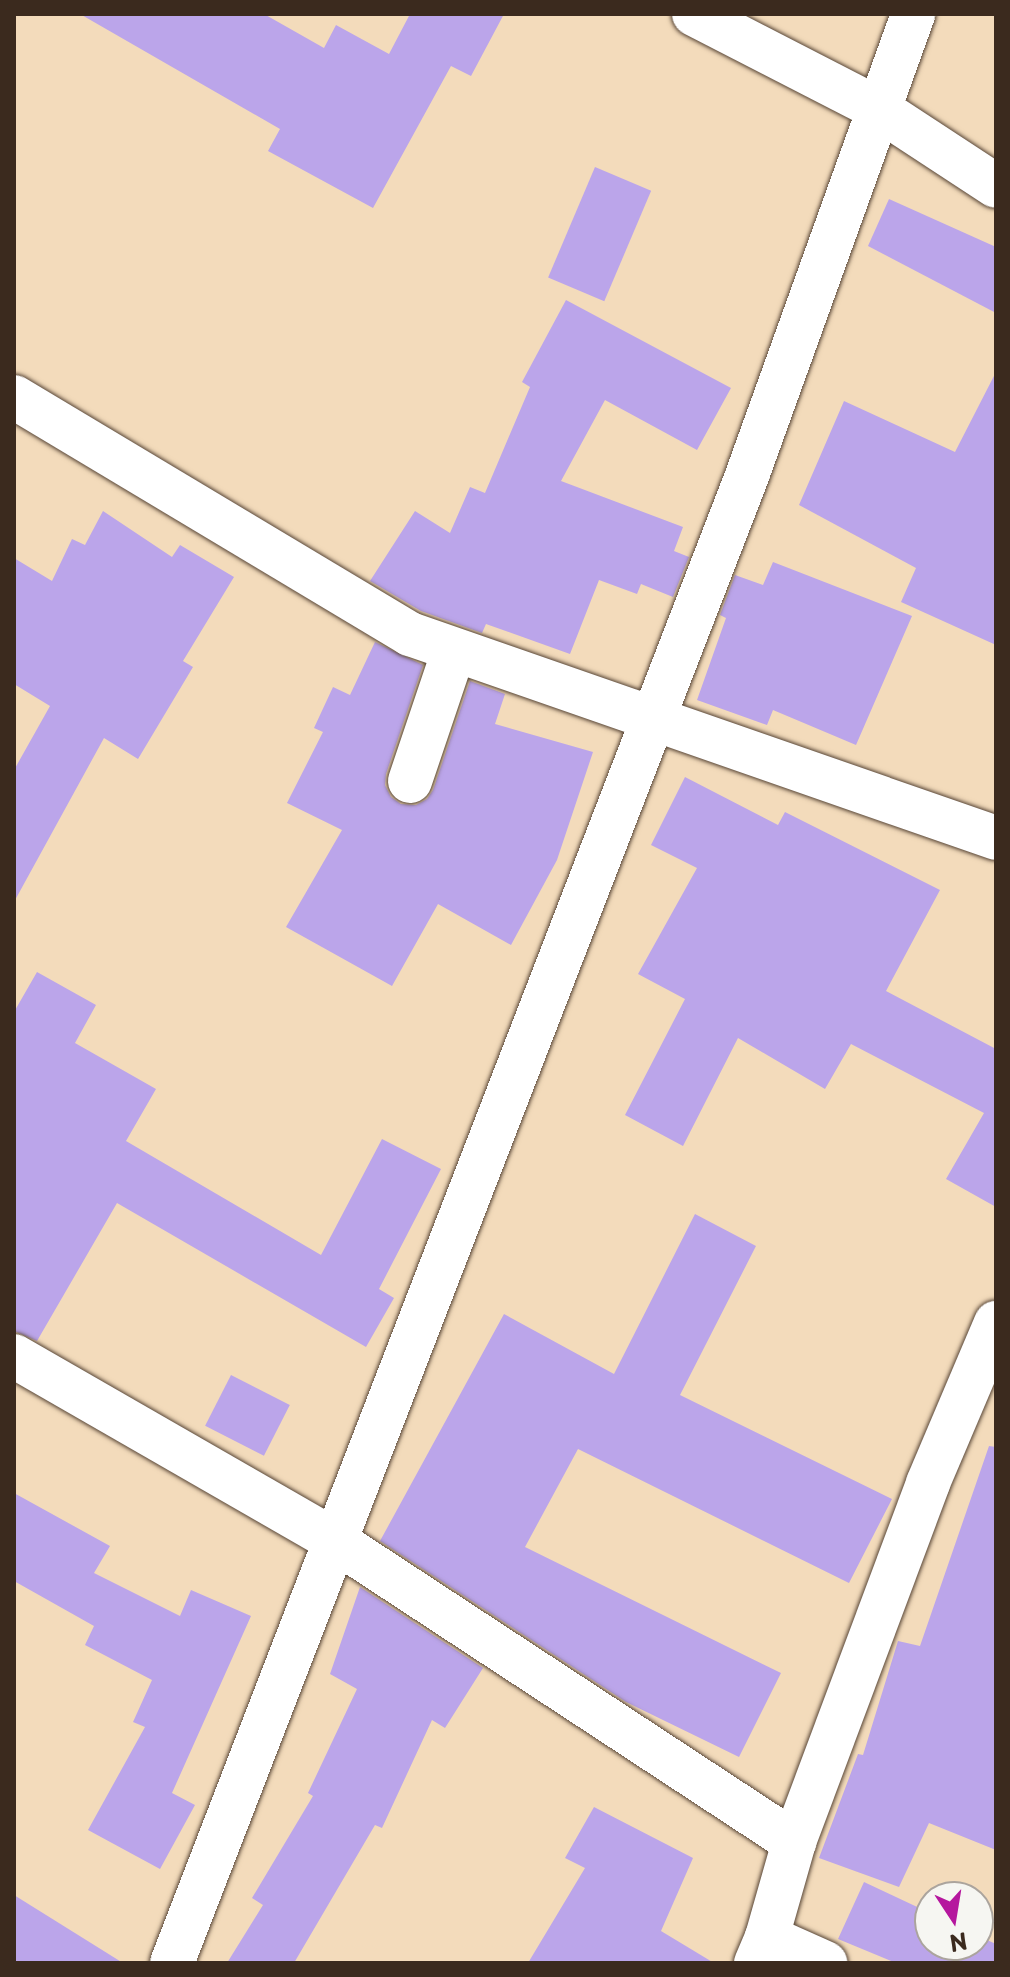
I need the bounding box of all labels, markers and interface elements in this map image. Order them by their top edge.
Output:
north arrow [914,1881,994,1961]
text: N [947,1925,971,1961]

